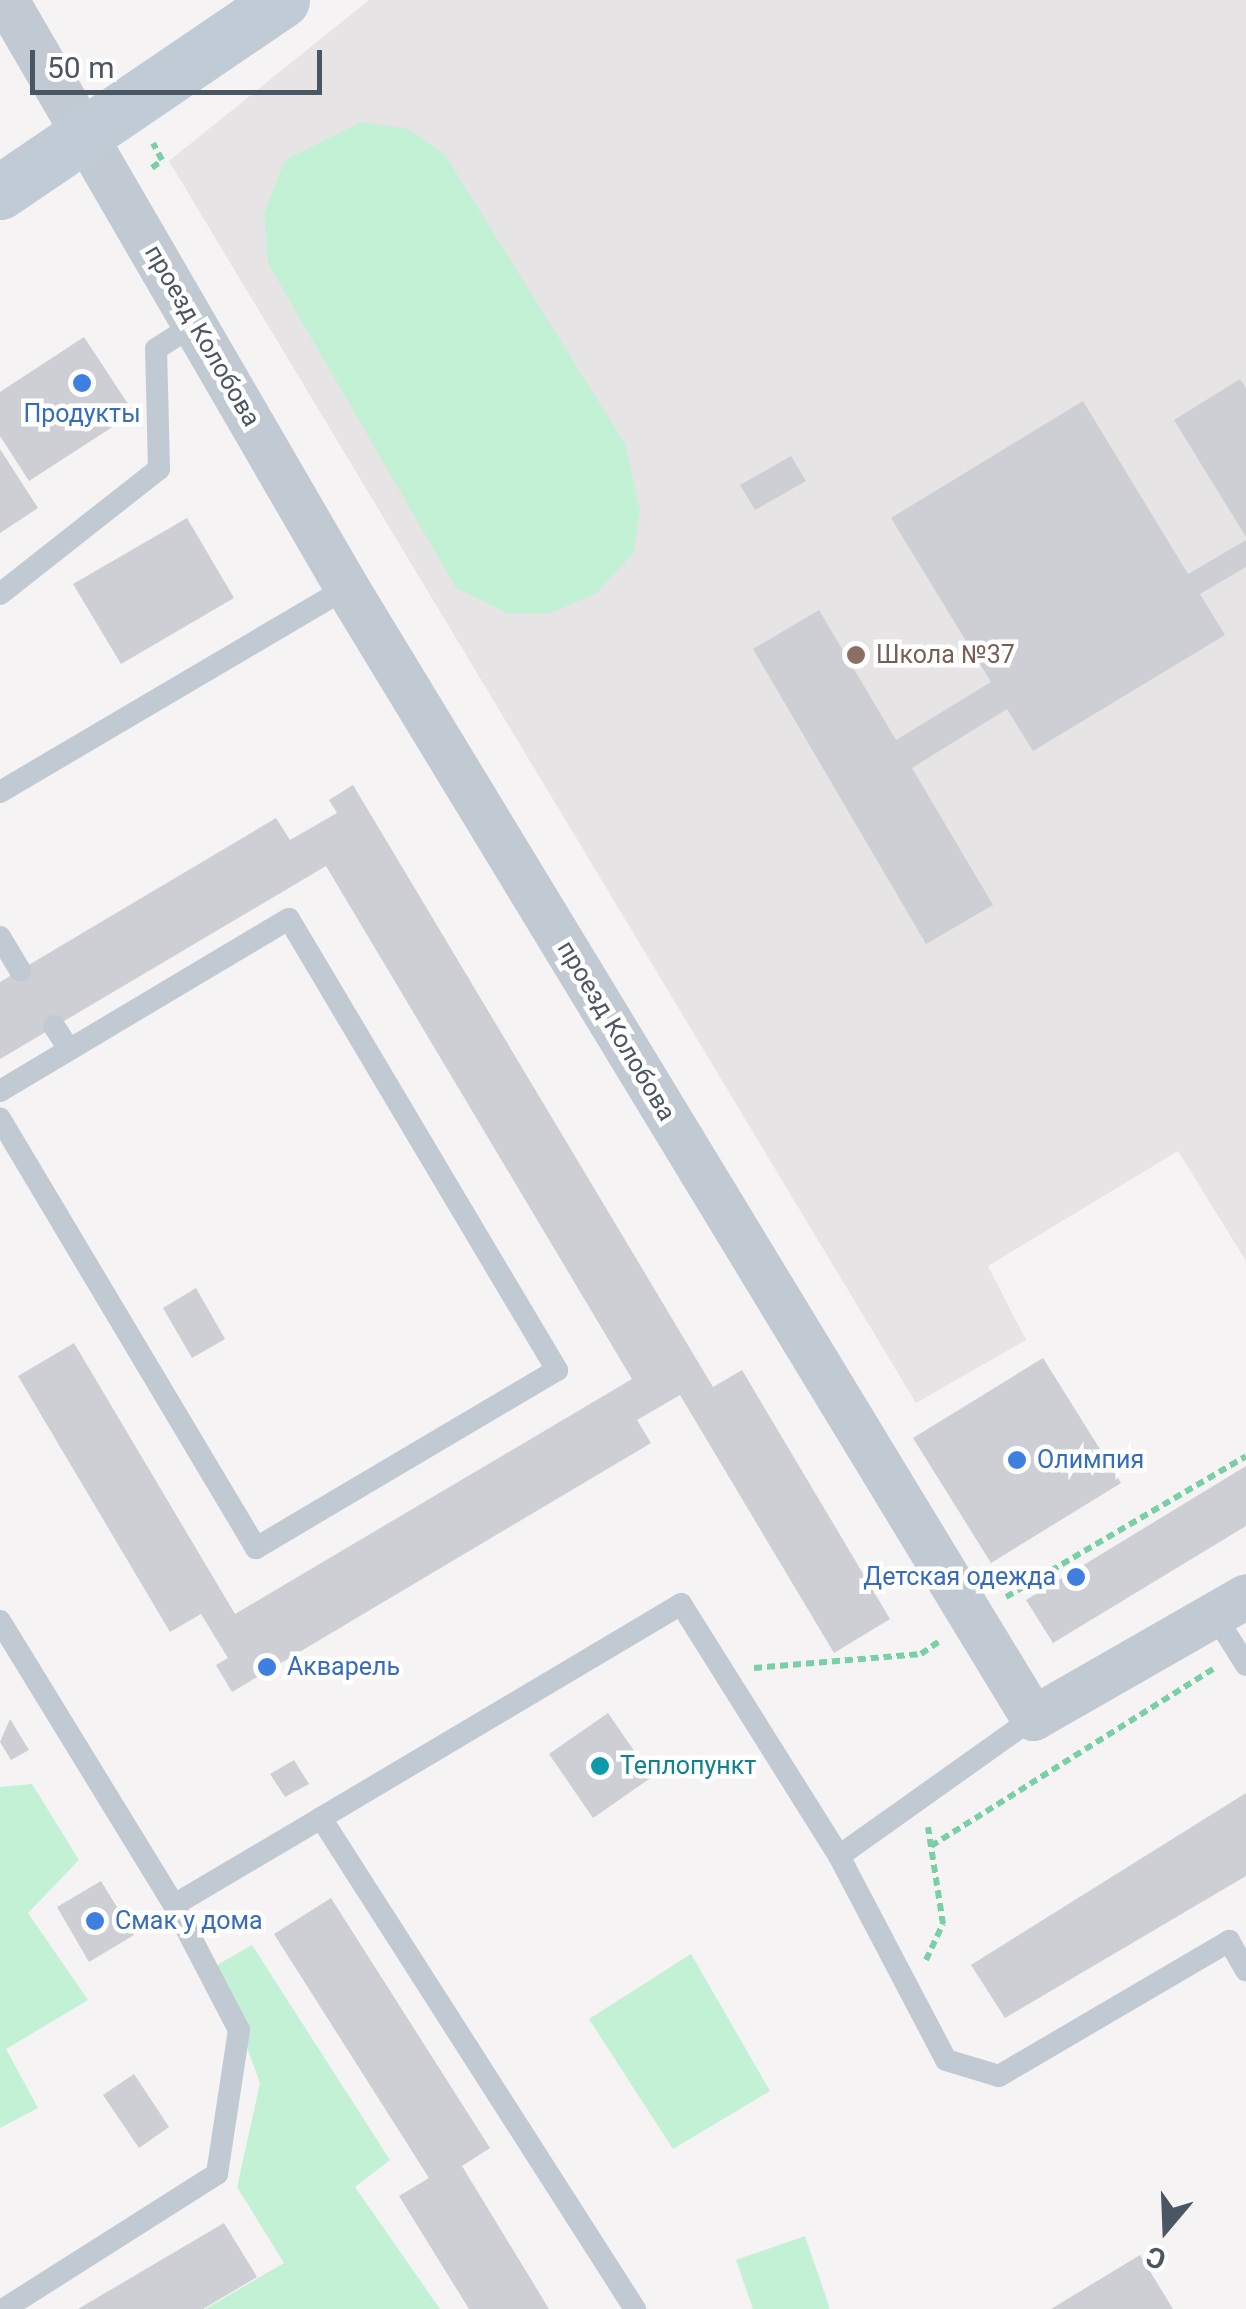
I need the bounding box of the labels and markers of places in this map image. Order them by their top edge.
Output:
marker: Продукты [71,372,93,394]
place label: Продукты [23,399,141,429]
place label: Школа №37 [876,640,1015,670]
marker: Школа №37 [845,644,867,666]
place label: Олимпия [1037,1445,1144,1475]
marker: Олимпия [1006,1449,1028,1471]
place label: Детская одежда [863,1562,1056,1592]
marker: Детская одежда [1065,1566,1087,1588]
place label: Акварель [287,1652,400,1682]
marker: Акварель [256,1656,278,1678]
place label: Теплопункт [620,1751,756,1781]
marker: Теплопункт [589,1755,611,1777]
place label: Смак у дома [115,1906,263,1936]
marker: Смак у дома [84,1910,106,1932]

